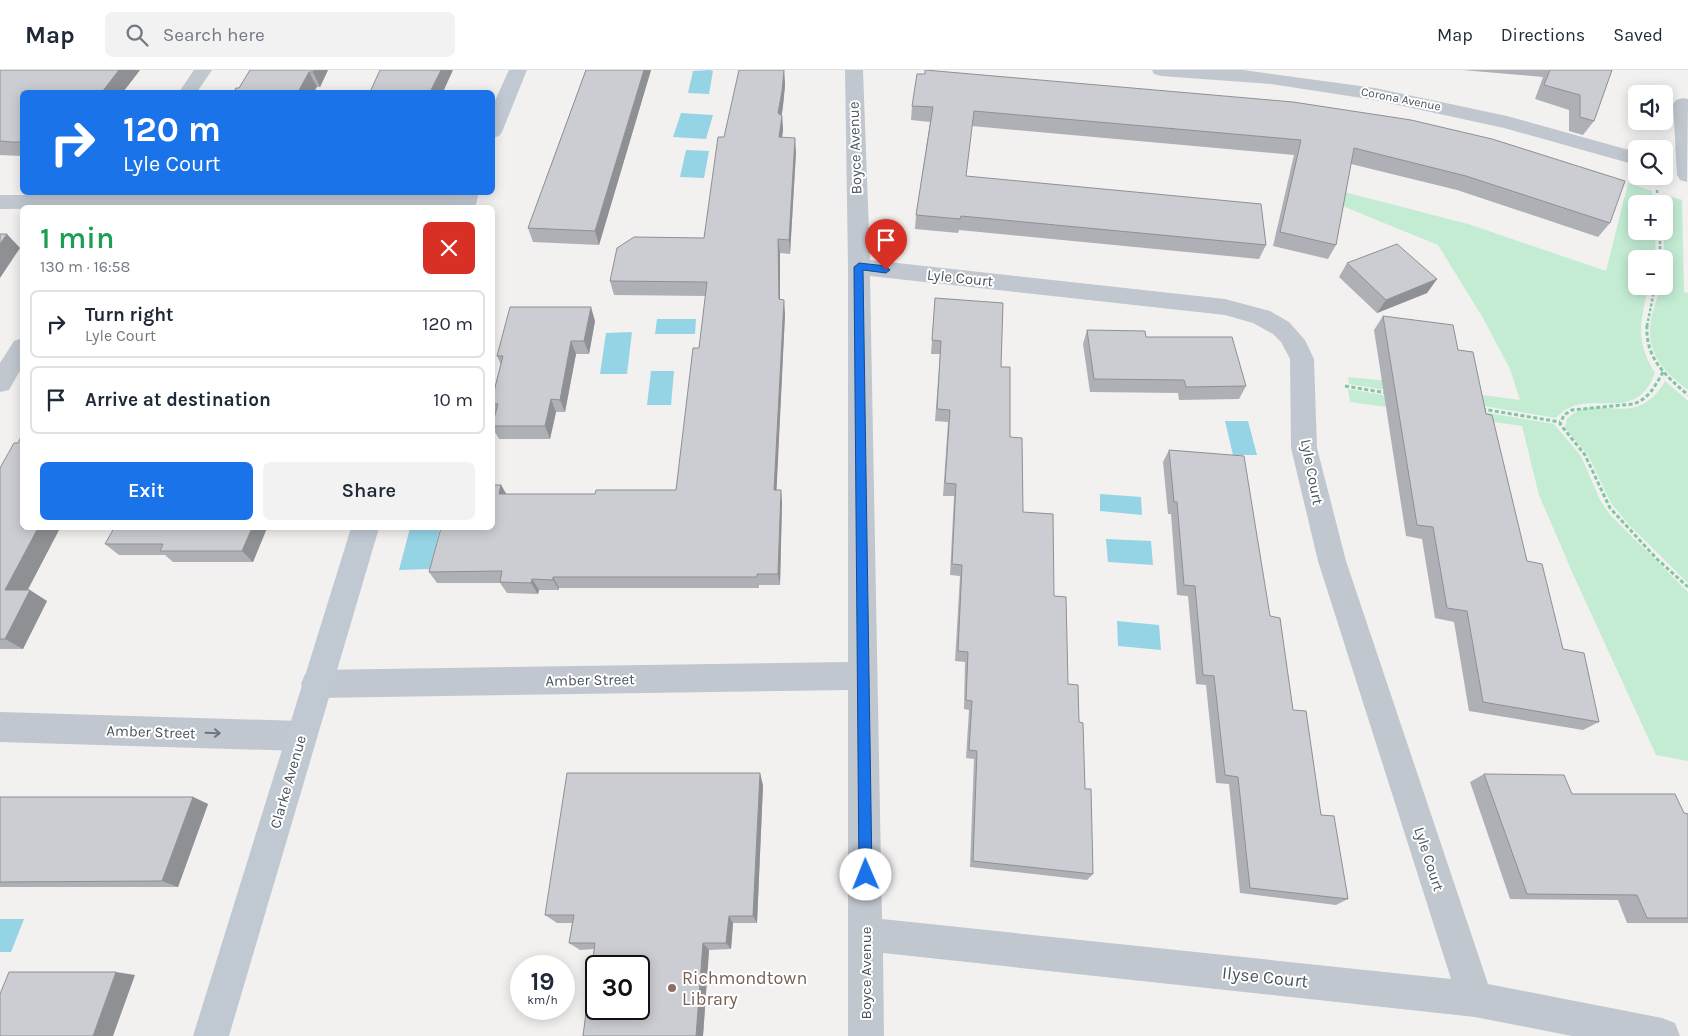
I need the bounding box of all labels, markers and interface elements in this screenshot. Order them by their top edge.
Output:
search box [105,12,455,57]
text: Map [25,21,75,49]
icon: search [123,21,151,49]
text: Search here [163,24,265,46]
text: Map [1437,24,1473,46]
text: Directions [1501,24,1585,46]
text: Saved [1613,24,1663,46]
street label: Corona Avenue [1360,84,1442,114]
map controls [1628,85,1673,295]
button: sound [1628,85,1673,130]
street label: Boyce Avenue [844,101,866,195]
text: 120 m [123,109,221,150]
icon: right [40,110,105,175]
button: search [1628,140,1673,185]
text: Lyle Court [123,151,221,177]
button: + [1628,195,1673,240]
pin [865,219,907,270]
text: 1 min [40,220,114,256]
button: close [423,222,475,274]
icon: arrive [872,226,900,254]
button: − [1628,250,1673,295]
text: 130 m · 16:58 [40,257,130,276]
street label: Lyle Court [926,266,994,290]
text: Turn right [85,304,174,326]
icon: right [42,310,70,338]
text: 120 m [422,313,473,335]
text: Lyle Court [85,326,156,345]
icon: arrive [42,386,70,414]
text: Arrive at destination [85,389,271,411]
text: 10 m [433,389,473,411]
street label: Lyle Court [1297,438,1327,507]
button: Exit [40,462,253,520]
button: Share [263,462,475,520]
street label: Amber Street [545,670,635,690]
street label: Amber Street [106,721,196,743]
one-way arrow [204,729,220,738]
street label: Clarke Avenue [266,733,310,831]
street label: Lyle Court [1410,825,1448,894]
position arrow [839,848,891,900]
street label: Boyce Avenue [857,927,875,1019]
speed limit sign: 30 [585,955,650,1020]
street label: Ilyse Court [1221,962,1309,992]
text: 19 [530,967,555,996]
place label: Richmondtown Library [682,967,807,1010]
marker: Richmondtown Library [666,982,678,994]
text: km/h [527,993,558,1007]

